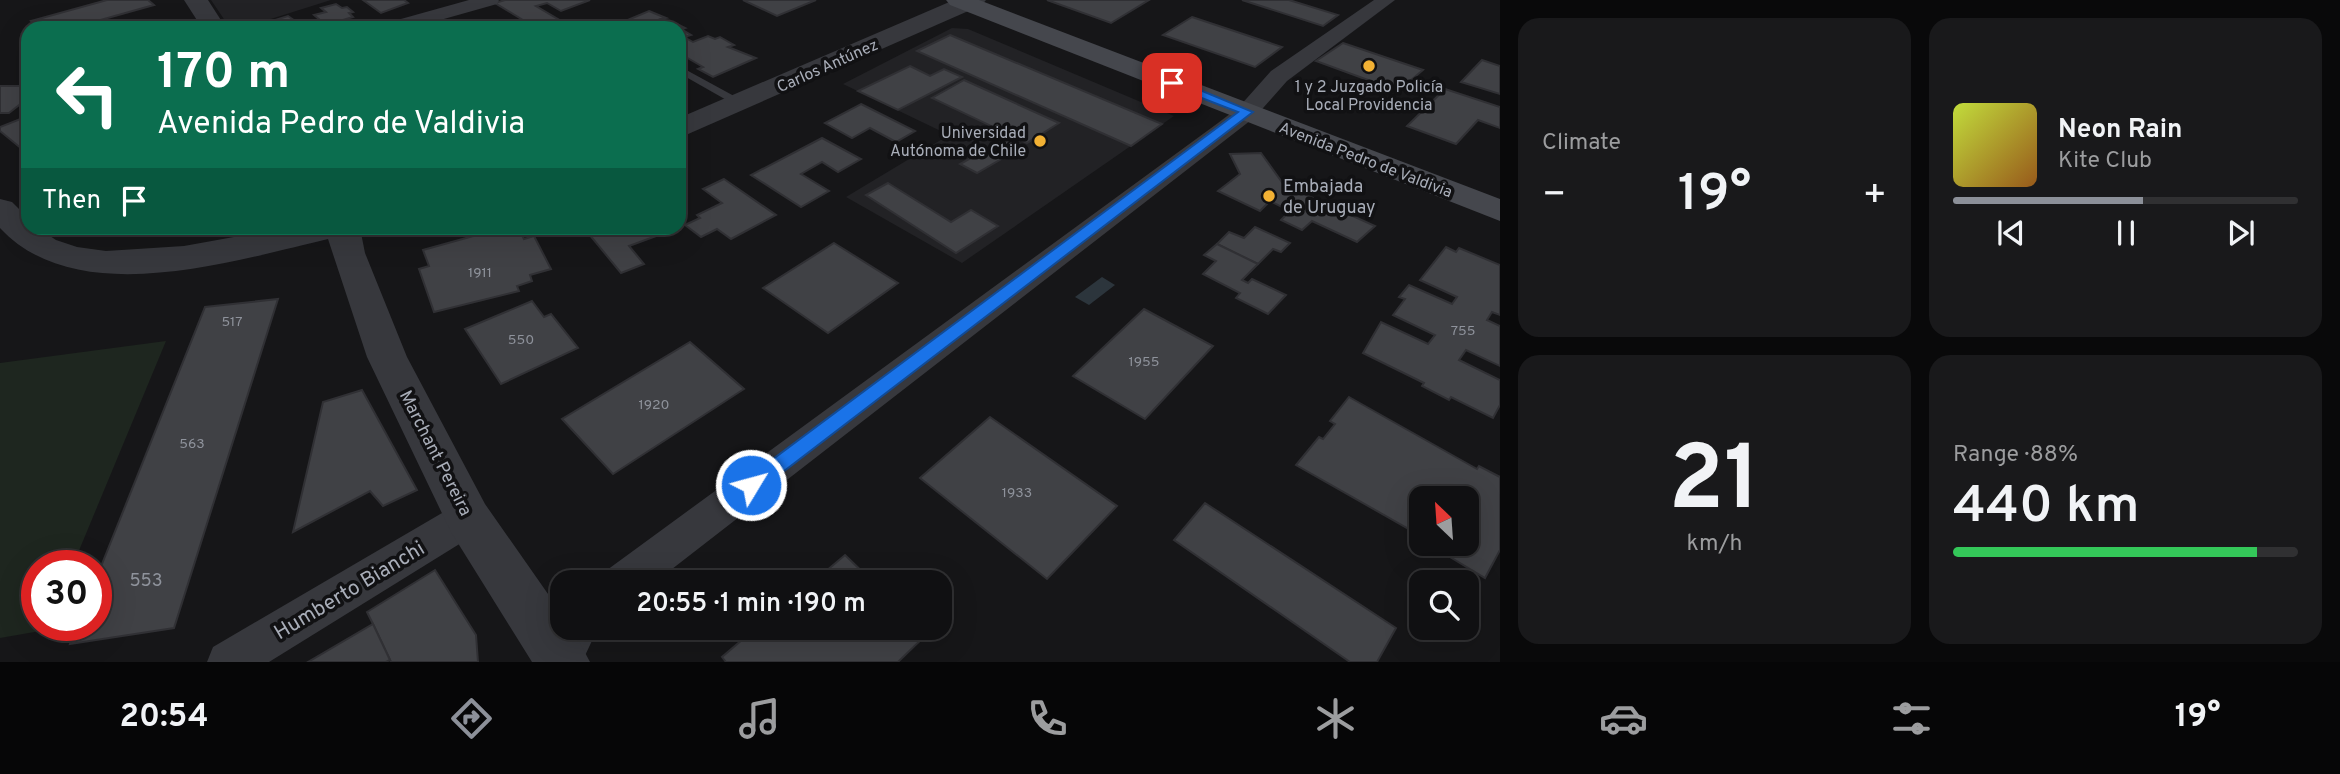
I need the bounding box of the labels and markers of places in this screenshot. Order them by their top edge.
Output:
pin [1142,53,1202,113]
marker: 1 y 2 Juzgado Policía Local Providencia [1361,58,1377,74]
place label: 1 y 2 Juzgado Policía Local Providencia [1295,78,1443,116]
place label: Universidad Autónoma de Chile [890,124,1026,162]
marker: Universidad Autónoma de Chile [1032,133,1048,149]
place label: Embajada de Uruguay [1283,176,1376,220]
marker: Embajada de Uruguay [1261,188,1277,204]

